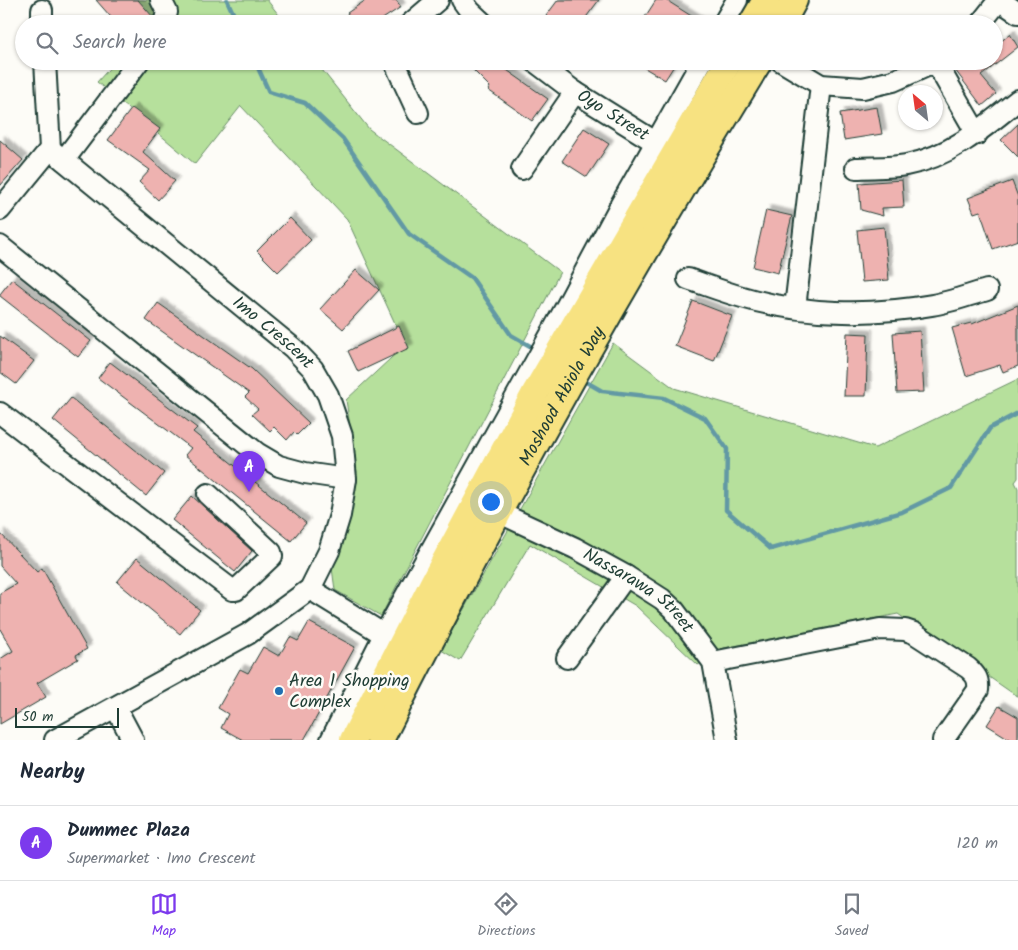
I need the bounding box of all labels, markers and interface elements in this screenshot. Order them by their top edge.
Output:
search box [15,15,1003,70]
text: Search here [73,28,167,58]
icon: search [33,29,61,57]
street label: Oyo Street [571,82,656,150]
north arrow [898,85,943,130]
street label: Imo Crescent [226,289,322,377]
street label: Moshood Abiola Way [512,321,613,472]
pin: A [233,451,265,492]
your location [478,489,504,515]
street label: Nassarawa Street [577,540,702,640]
place label: Area 1 Shopping Complex [289,667,410,717]
marker: Area 1 Shopping Complex [273,685,285,697]
scale bar [15,705,119,728]
text: 50 m [22,706,53,728]
text: Nearby [20,756,85,789]
text: Dummec Plaza [67,816,190,846]
text: A [31,831,41,856]
text: 120 m [957,831,998,856]
text: Supermarket · Imo Crescent [67,846,256,871]
tab: Map [150,890,178,942]
tab: Directions [477,890,535,942]
tab: Saved [835,890,868,942]

